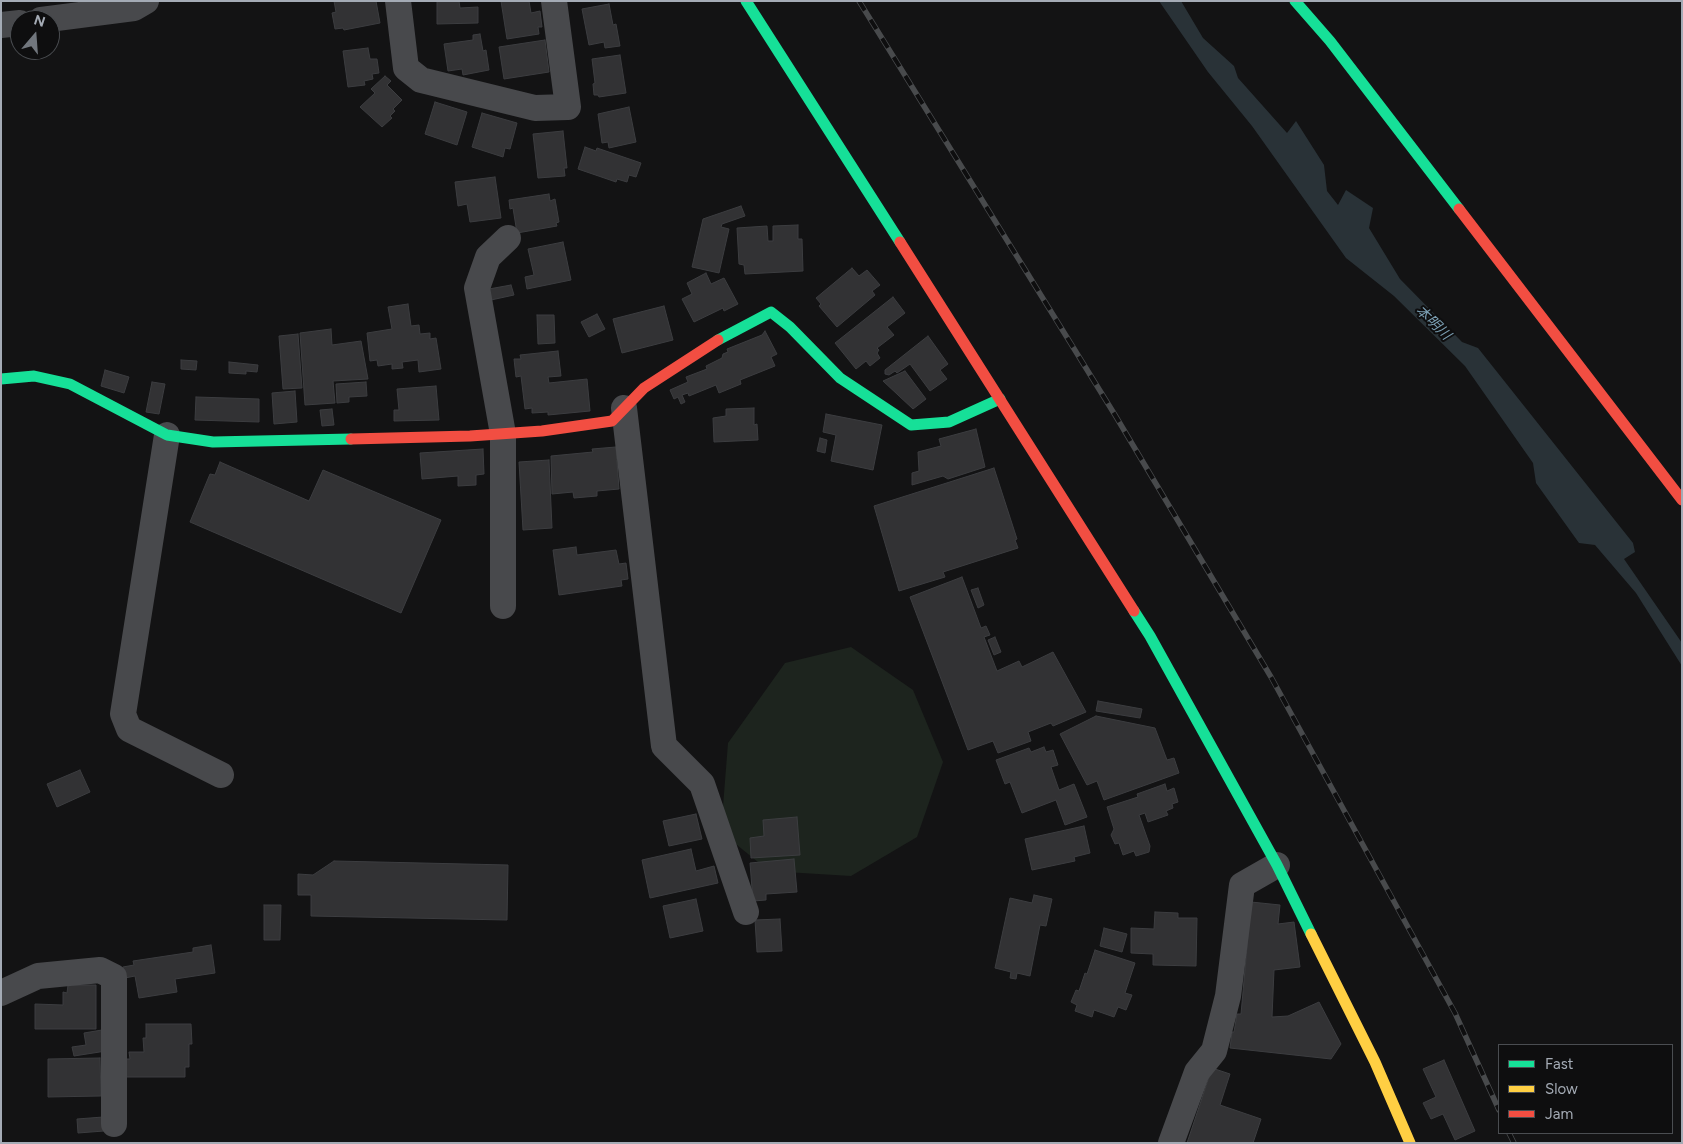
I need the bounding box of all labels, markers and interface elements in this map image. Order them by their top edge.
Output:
north arrow [10,10,60,60]
text: N [32,11,47,31]
water label: 本明川 [1412,302,1454,344]
legend [1498,1044,1673,1134]
text: Fast [1545,1055,1573,1073]
text: Slow [1545,1080,1578,1098]
text: Jam [1545,1105,1573,1123]

